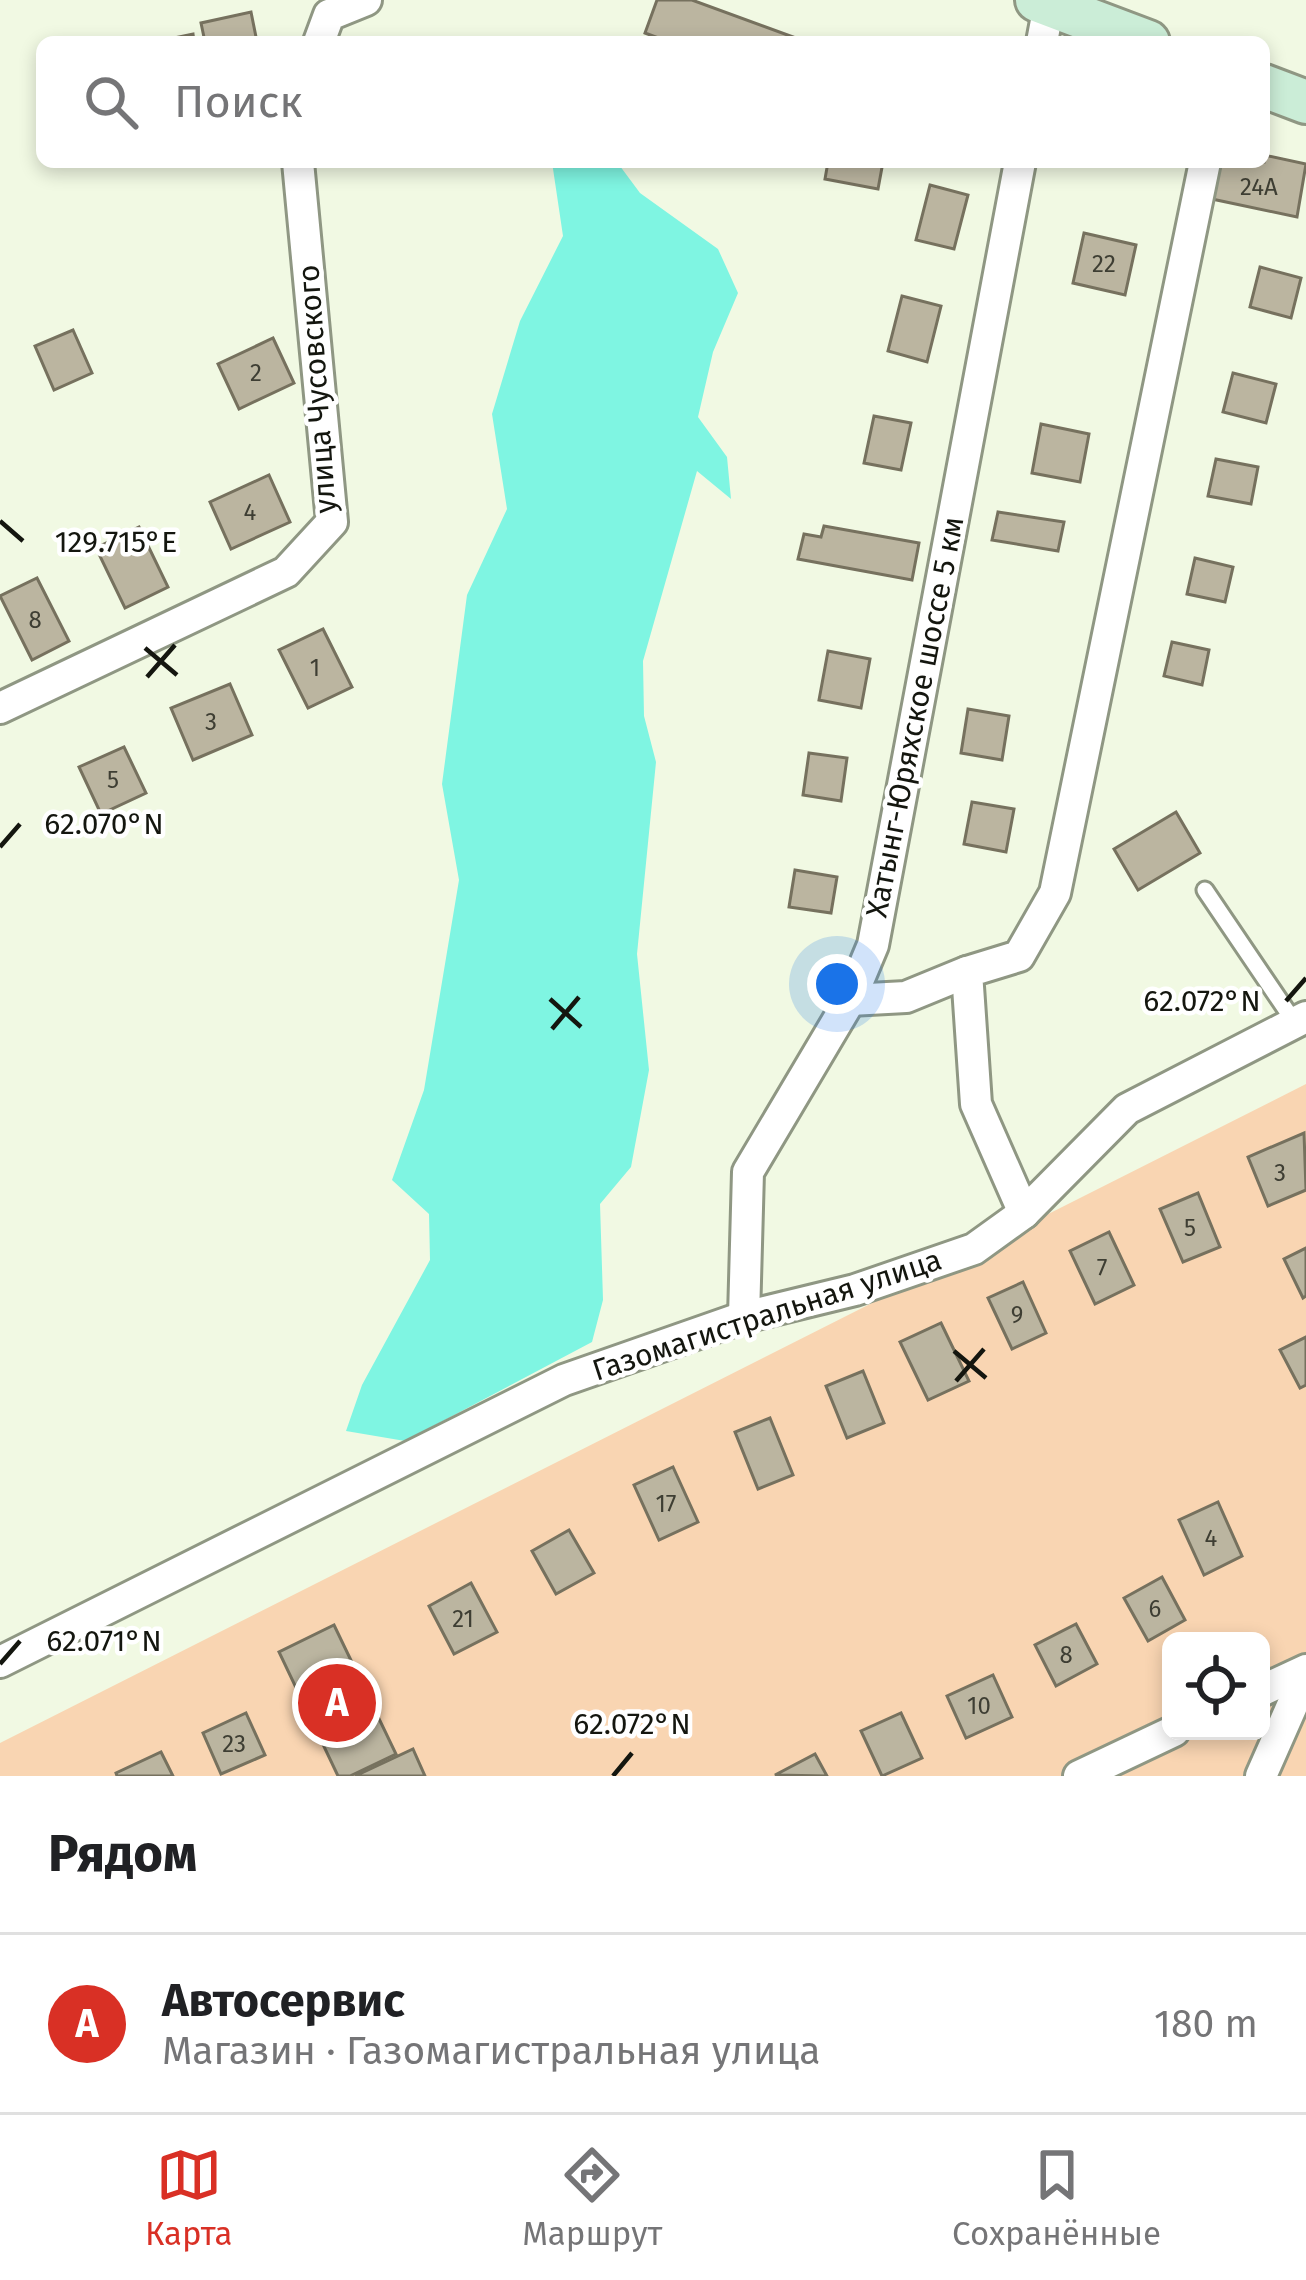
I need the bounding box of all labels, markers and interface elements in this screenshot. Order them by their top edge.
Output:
search box [36,36,1270,168]
icon: search [78,69,144,135]
text: Поиск [174,75,303,129]
house number: 24А [1240,173,1278,201]
house number: 22 [1092,250,1116,278]
street label: улица Чусовского [290,263,344,515]
house number: 2 [250,359,262,387]
house number: 4 [244,498,257,526]
street label: Хатынг-Юряхское шоссе 5 км [858,514,972,920]
text: 129.715°E [55,524,177,560]
house number: 8 [28,606,42,634]
house number: 1 [310,654,320,682]
house number: 3 [205,708,217,736]
house number: 5 [107,766,119,794]
text: 62.070°N [44,806,164,842]
your location [807,954,867,1014]
text: 62.072°N [1143,983,1261,1019]
house number: 3 [1274,1159,1286,1187]
house number: 5 [1184,1214,1196,1242]
street label: Газомагистральная улица [588,1241,946,1389]
house number: 7 [1097,1254,1107,1282]
house number: 9 [1011,1301,1023,1329]
house number: 17 [655,1490,677,1518]
house number: 4 [1205,1524,1218,1552]
house number: 6 [1149,1595,1161,1623]
house number: 21 [452,1605,474,1633]
text: 62.071°N [46,1623,162,1659]
map controls [1162,1632,1270,1740]
button: locate [1162,1632,1270,1740]
house number: 8 [1059,1641,1073,1669]
pin: A [298,1658,376,1748]
house number: 10 [967,1692,991,1720]
text: 62.072°N [573,1706,691,1742]
house number: 23 [222,1730,246,1758]
text: Рядом [48,1823,197,1885]
text: Автосервис [162,1974,405,2028]
text: A [75,2001,99,2047]
text: 180 m [1154,2001,1258,2047]
text: Магазин · Газомагистральная улица [162,2028,820,2074]
tab: Карта [145,2142,232,2254]
tab: Маршрут [522,2142,662,2254]
tab: Сохранённые [952,2142,1161,2254]

